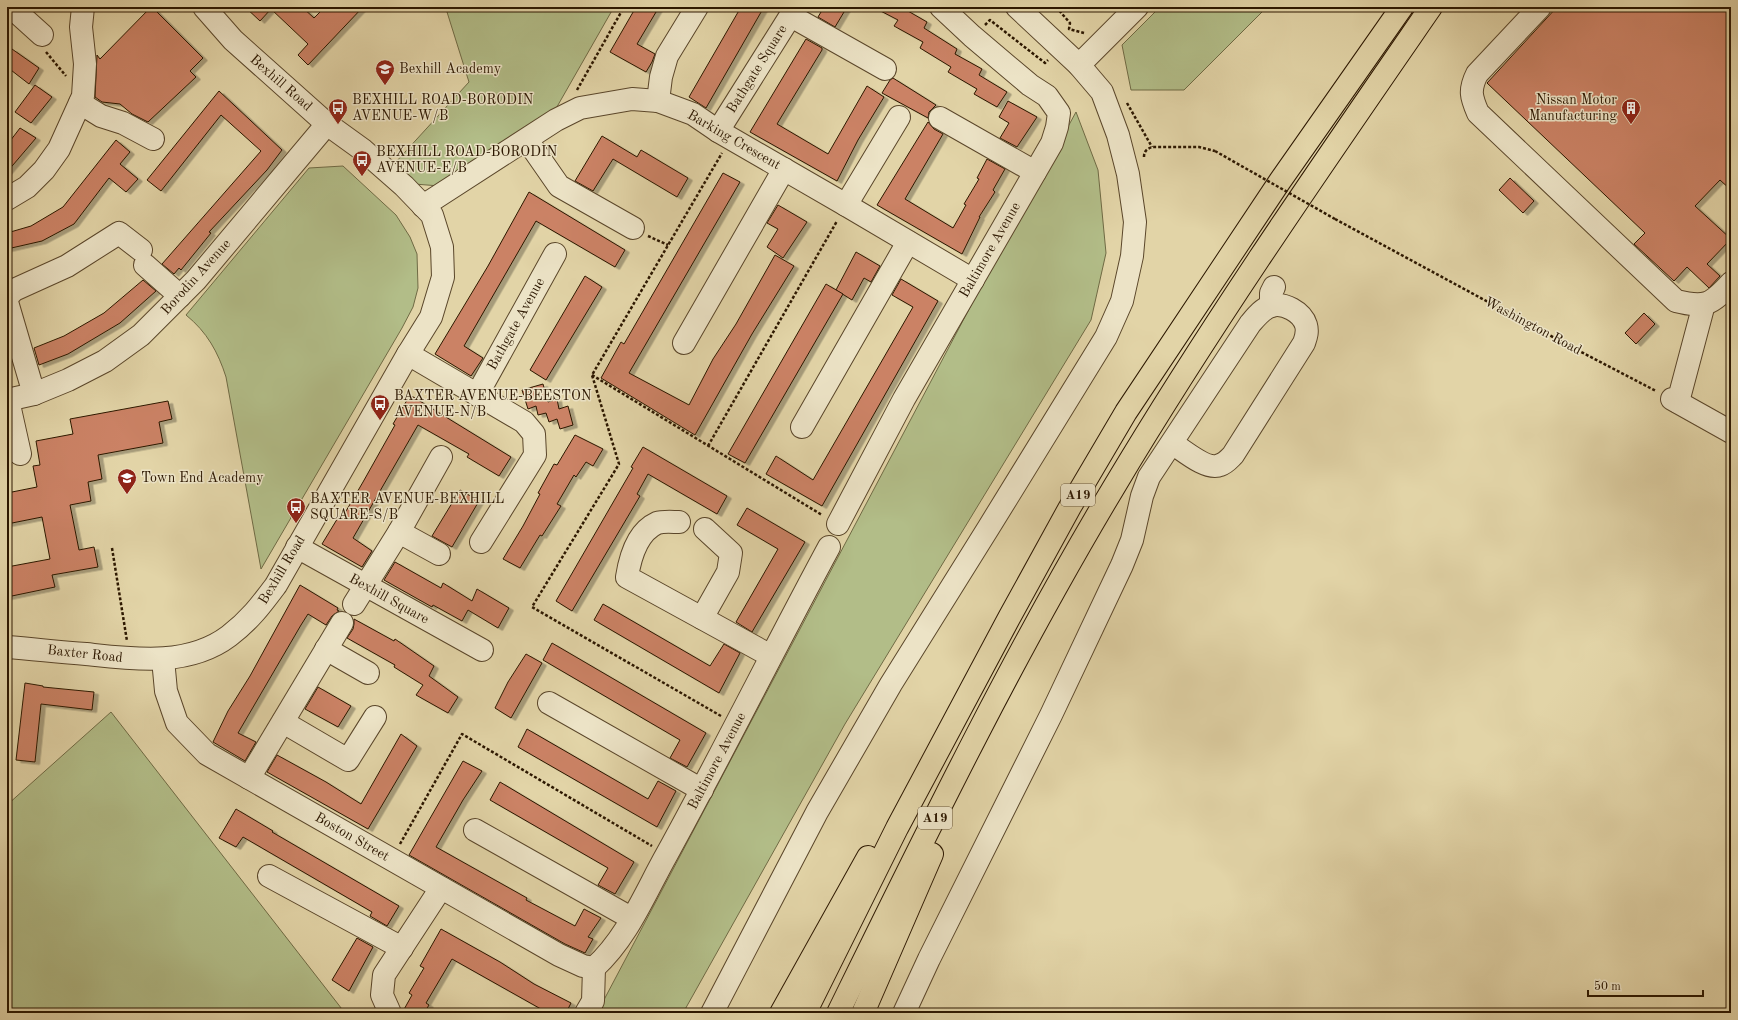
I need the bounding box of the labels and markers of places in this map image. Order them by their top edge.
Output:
school or university icon: Bexhill Academy [374,58,396,86]
place label: Bexhill Academy [399,62,502,76]
place label: BEXHILL ROAD-BORODIN AVENUE-W/B [352,93,534,123]
place label: Nissan Motor Manufacturing [1529,93,1617,123]
bus stop icon: BEXHILL ROAD-BORODIN AVENUE-W/B [327,97,349,125]
building icon: Nissan Motor Manufacturing [1620,97,1642,125]
place label: BEXHILL ROAD-BORODIN AVENUE-E/B [376,145,558,175]
bus stop icon: BEXHILL ROAD-BORODIN AVENUE-E/B [351,149,373,177]
place label: BAXTER AVENUE-BEESTON AVENUE-N/B [394,389,592,419]
bus stop icon: BAXTER AVENUE-BEESTON AVENUE-N/B [369,393,391,421]
school or university icon: Town End Academy [116,467,138,495]
place label: Town End Academy [141,471,264,485]
place label: BAXTER AVENUE-BEXHILL SQUARE-S/B [310,492,504,522]
bus stop icon: BAXTER AVENUE-BEXHILL SQUARE-S/B [285,496,307,524]

